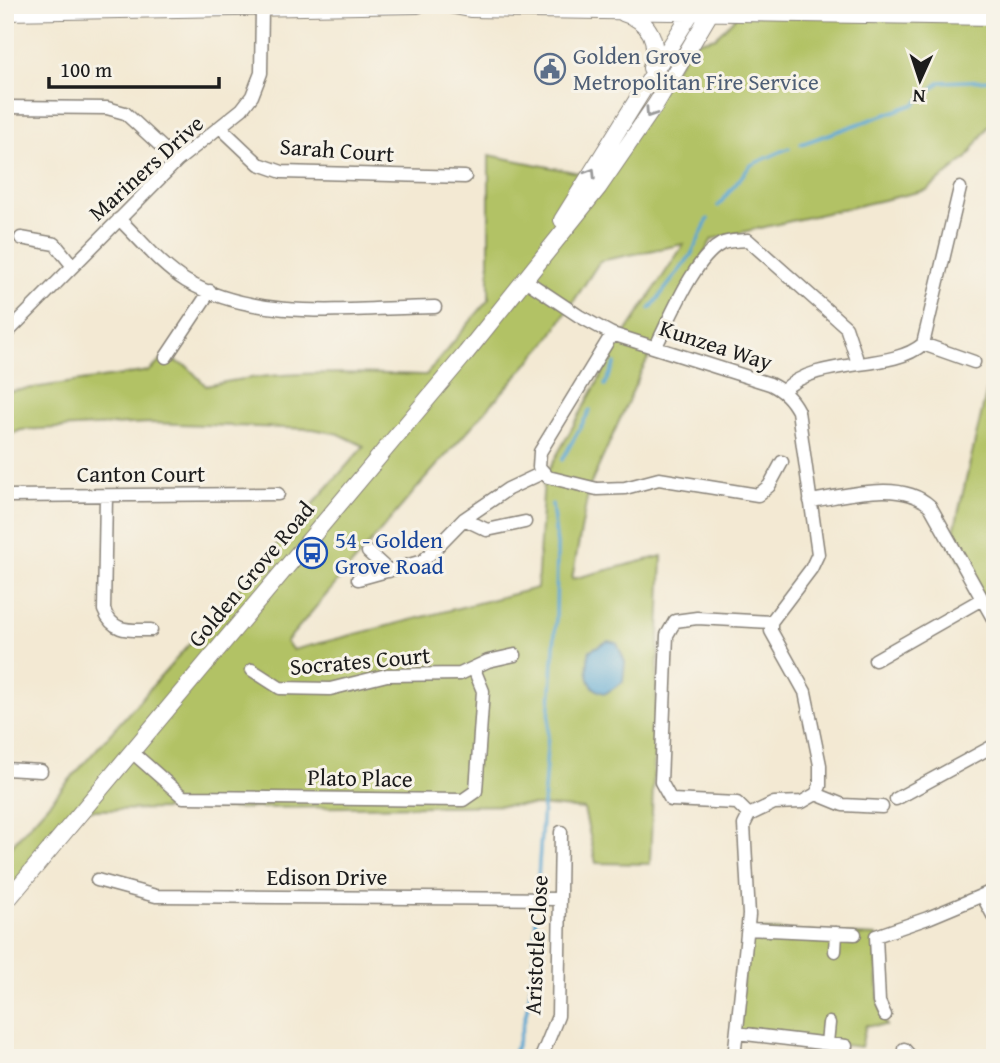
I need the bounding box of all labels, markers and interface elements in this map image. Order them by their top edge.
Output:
place label: Golden Grove Metropolitan Fire Service [573,39,819,98]
scale bar [49,46,219,90]
north arrow [884,46,954,116]
public building icon: Golden Grove Metropolitan Fire Service [533,52,567,86]
text: 100 m [60,54,112,85]
text: N [912,83,926,111]
one-way arrow [646,105,658,118]
street label: Mariners Drive [81,107,210,228]
street label: Sarah Court [279,129,395,170]
one-way arrow [582,168,595,181]
street label: Kunzea Way [656,311,777,378]
street label: Canton Court [77,457,205,490]
street label: Golden Grove Road [180,493,322,654]
place label: 54 - Golden Grove Road [335,523,445,582]
bus stop icon: 54 - Golden Grove Road [295,536,329,570]
street label: Socrates Court [288,638,431,683]
street label: Plato Place [307,760,413,795]
street label: Edison Drive [267,860,387,893]
street label: Aristotle Close [515,874,556,1016]

